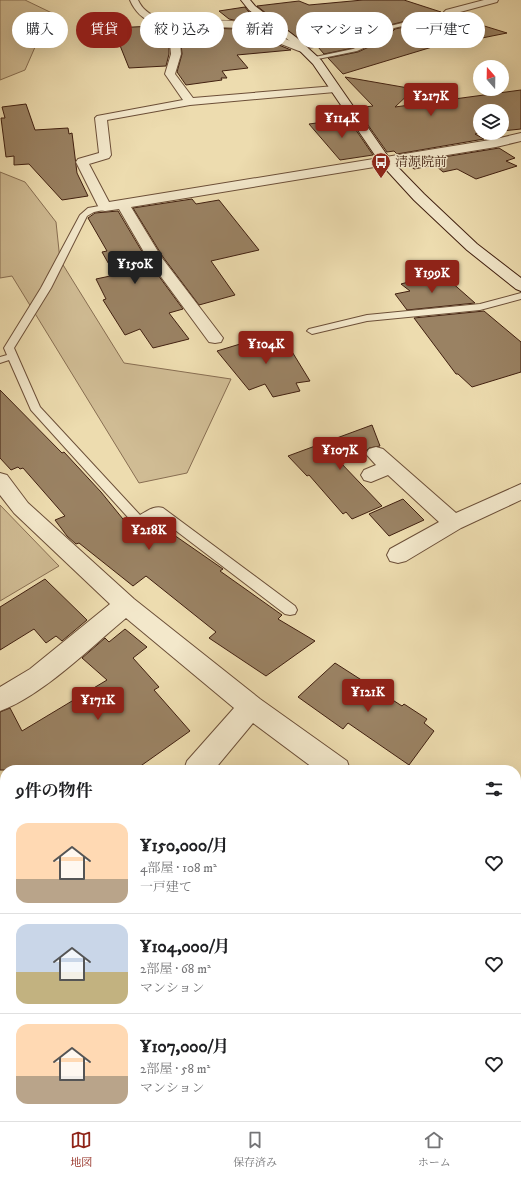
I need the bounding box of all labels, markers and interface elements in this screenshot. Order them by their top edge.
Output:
chip: 購入 [12,12,68,48]
chip: 賃貸 [76,12,132,48]
chip: 絞り込み [140,12,224,48]
chip: 新着 [232,12,288,48]
chip: マンション [296,12,393,48]
chip: 一戸建て [401,12,485,48]
north arrow [473,60,509,96]
map controls [473,60,509,140]
pin: ¥217K [403,83,459,117]
text: ¥217K [413,88,449,104]
button: layers [473,104,509,140]
pin: ¥114K [314,105,370,139]
text: ¥114K [325,110,359,126]
bus stop icon: 清源院前 [370,151,392,179]
place label: 清源院前 [395,154,447,170]
pin: ¥150K [107,251,163,285]
text: ¥150K [117,256,153,272]
pin: ¥199K [404,260,460,294]
text: ¥199K [414,265,450,281]
pin: ¥104K [238,331,294,365]
text: ¥104K [247,336,285,352]
pin: ¥107K [312,437,368,471]
text: ¥107K [322,442,358,458]
pin: ¥218K [121,517,177,551]
text: ¥218K [131,522,167,538]
pin: ¥121K [340,679,396,713]
text: ¥121K [351,684,385,700]
pin: ¥171K [70,687,126,721]
text: ¥171K [81,692,115,708]
icon: filters [483,778,505,800]
text: 9件の物件 [16,780,92,802]
text: ¥150,000/月 [140,835,229,857]
icon: home [48,839,96,887]
icon: heart [483,852,505,874]
text: 4部屋 · 108 m² [140,860,217,876]
text: 一戸建て [140,879,192,895]
text: ¥104,000/月 [140,936,231,958]
icon: home [48,940,96,988]
icon: heart [483,953,505,975]
text: 2部屋 · 68 m² [140,961,211,977]
text: マンション [140,980,204,996]
text: ¥107,000/月 [140,1036,229,1058]
icon: home [48,1040,96,1088]
icon: heart [483,1053,505,1075]
text: 2部屋 · 58 m² [140,1061,210,1077]
text: マンション [140,1080,204,1096]
tab: 地図 [70,1129,92,1170]
tab: 保存済み [233,1129,277,1170]
tab: ホーム [418,1129,451,1170]

